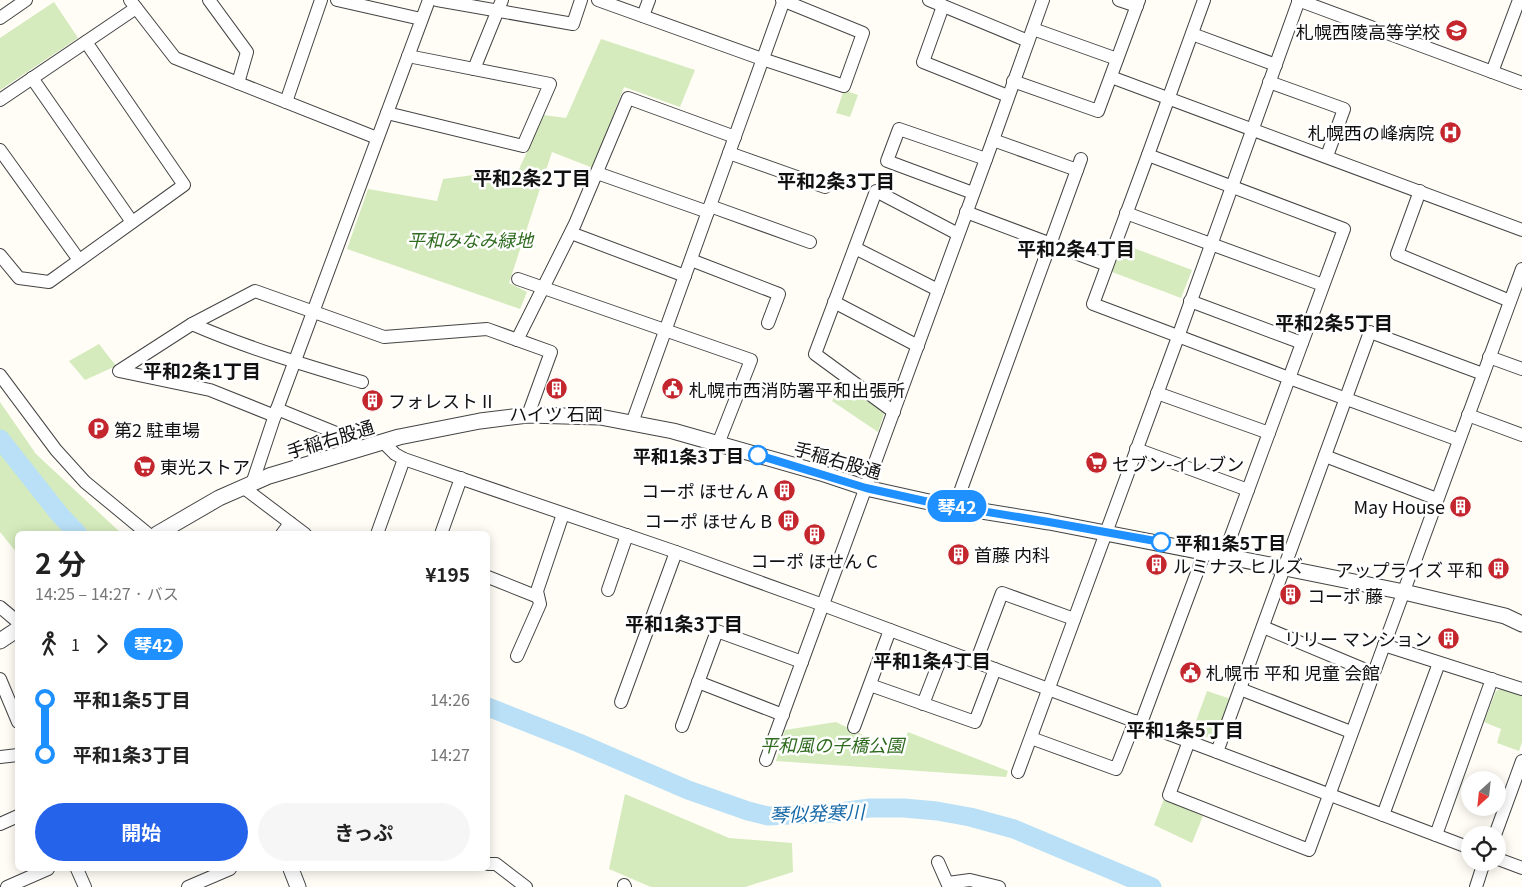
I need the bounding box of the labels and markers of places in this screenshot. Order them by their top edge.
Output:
place label: 札幌西陵高等学校 [1296,18,1440,44]
school or university icon: 札幌西陵高等学校 [1444,19,1468,43]
place label: 札幌西の峰病院 [1308,119,1434,145]
hospital icon: 札幌西の峰病院 [1438,120,1462,144]
building icon: ハイツ 石岡 [544,376,568,400]
place label: 札幌市西消防署平和出張所 [689,376,905,402]
public building icon: 札幌市西消防署平和出張所 [661,377,685,401]
place label: フォレスト II [388,387,493,413]
building icon: フォレスト II [360,388,384,412]
place label: ハイツ 石岡 [509,400,603,426]
place label: 第2 駐車場 [114,416,200,442]
parking icon: 第2 駐車場 [86,417,110,441]
place label: 平和1条3丁目 [633,442,744,468]
marker: 平和1条3丁目 [748,445,768,465]
place label: セブン-イレブン [1112,450,1244,476]
supermarket icon: セブン-イレブン [1084,451,1108,475]
place label: 東光ストア [160,453,250,479]
supermarket icon: 東光ストア [132,454,156,478]
place label: コーポ ほせん A [641,477,768,503]
building icon: コーポ ほせん A [772,478,796,502]
place label: May House [1354,493,1445,519]
building icon: May House [1449,494,1473,518]
place label: コーポ ほせん B [644,507,772,533]
building icon: コーポ ほせん B [776,508,800,532]
building icon: コーポ ほせん C [802,523,826,547]
place label: 平和1条5丁目 [1175,529,1286,555]
marker: 平和1条5丁目 [1151,532,1171,552]
place label: 首藤 内科 [974,541,1050,567]
building icon: 首藤 内科 [946,542,970,566]
place label: コーポ ほせん C [750,547,878,573]
place label: ルミナス ヒルズ [1173,552,1303,578]
building icon: ルミナス ヒルズ [1145,553,1169,577]
place label: アップライズ 平和 [1336,556,1483,582]
building icon: アップライズ 平和 [1487,557,1511,581]
place label: コーポ 藤 [1307,582,1383,608]
building icon: コーポ 藤 [1279,583,1303,607]
place label: リリー マンション [1284,625,1432,651]
building icon: リリー マンション [1436,626,1460,650]
place label: 札幌市 平和 児童 会館 [1206,659,1380,685]
public building icon: 札幌市 平和 児童 会館 [1178,660,1202,684]

